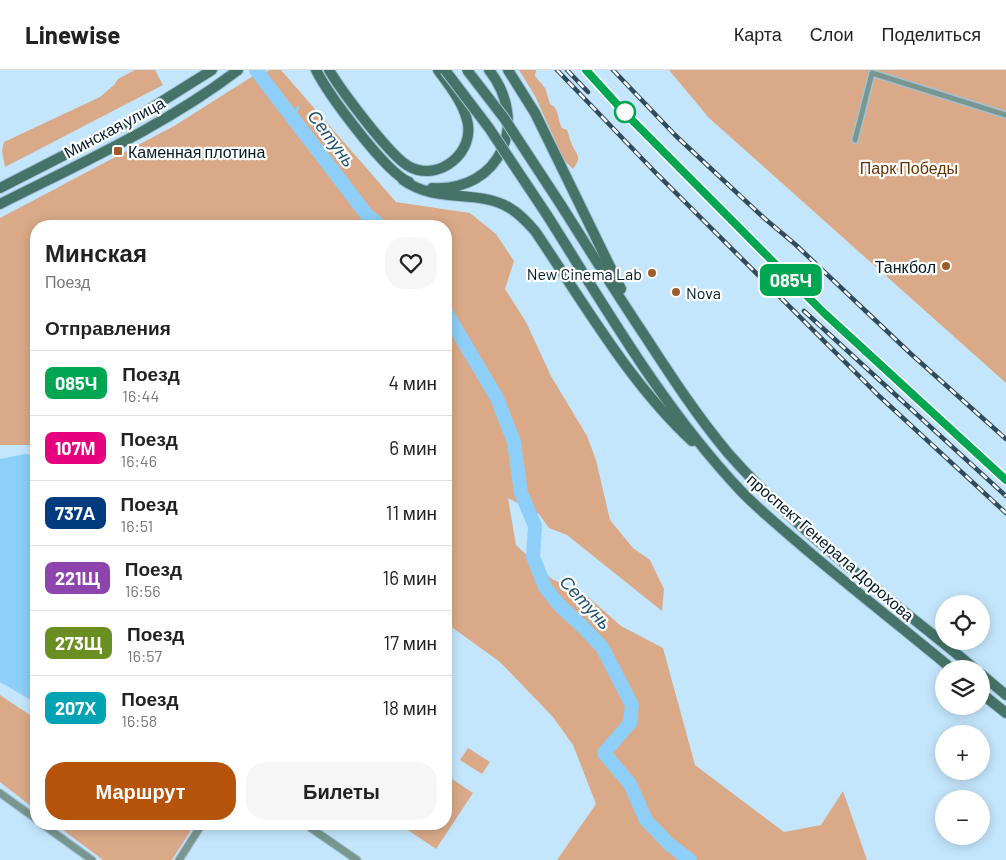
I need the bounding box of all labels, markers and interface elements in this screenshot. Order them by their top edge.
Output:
text: Linewise [25,20,120,49]
text: Карта [734,23,782,45]
text: Слои [810,23,854,45]
text: Поделиться [882,23,981,45]
street label: Минская улица [60,92,168,161]
unlabelled marker [614,101,636,123]
water label: Сетунь [303,105,361,171]
place label: Каменная плотина [128,142,265,161]
marker: Каменная плотина [112,145,124,157]
park label: Парк Победы [860,158,958,177]
button: heart [385,237,437,289]
text: Минская [45,238,147,267]
place label: Танкбол [875,257,936,276]
marker: Танкбол [940,260,952,272]
place label: New Cinema Lab [527,264,642,283]
line badge: 085Ч [756,264,826,296]
marker: New Cinema Lab [646,267,658,279]
text: 085Ч [770,269,812,291]
text: Поезд [45,272,90,291]
place label: Nova [686,283,721,302]
marker: Nova [670,286,682,298]
text: Отправления [45,316,171,339]
text: Поезд [122,362,180,385]
text: 4 мин [389,371,437,394]
text: 085Ч [55,372,97,394]
text: 16:44 [122,386,159,405]
text: Поезд [121,427,178,450]
text: 6 мин [389,436,437,459]
text: 107М [55,437,96,459]
text: 16:46 [121,451,157,470]
street label: проспект Генерала Дорохова [744,469,918,625]
text: Поезд [121,492,178,515]
text: 11 мин [386,501,437,524]
text: 737А [55,502,96,524]
text: 16:51 [121,516,153,535]
text: Поезд [125,557,182,580]
text: 16 мин [383,566,437,589]
text: 221Щ [55,567,100,589]
water label: Сетунь [556,570,616,634]
text: 16:56 [125,581,161,600]
map controls [935,595,990,845]
button: locate [935,595,990,650]
text: Поезд [127,622,184,645]
text: 17 мин [383,631,437,654]
text: 273Щ [55,632,102,654]
text: 16:57 [127,646,162,665]
button: layers [935,660,990,715]
text: Поезд [121,687,179,710]
text: 18 мин [382,696,437,719]
text: 207Х [55,697,96,719]
text: 16:58 [121,711,157,730]
button: + [935,725,990,780]
button: Маршрут [45,762,236,820]
button: Билеты [246,762,437,820]
button: − [935,790,990,845]

